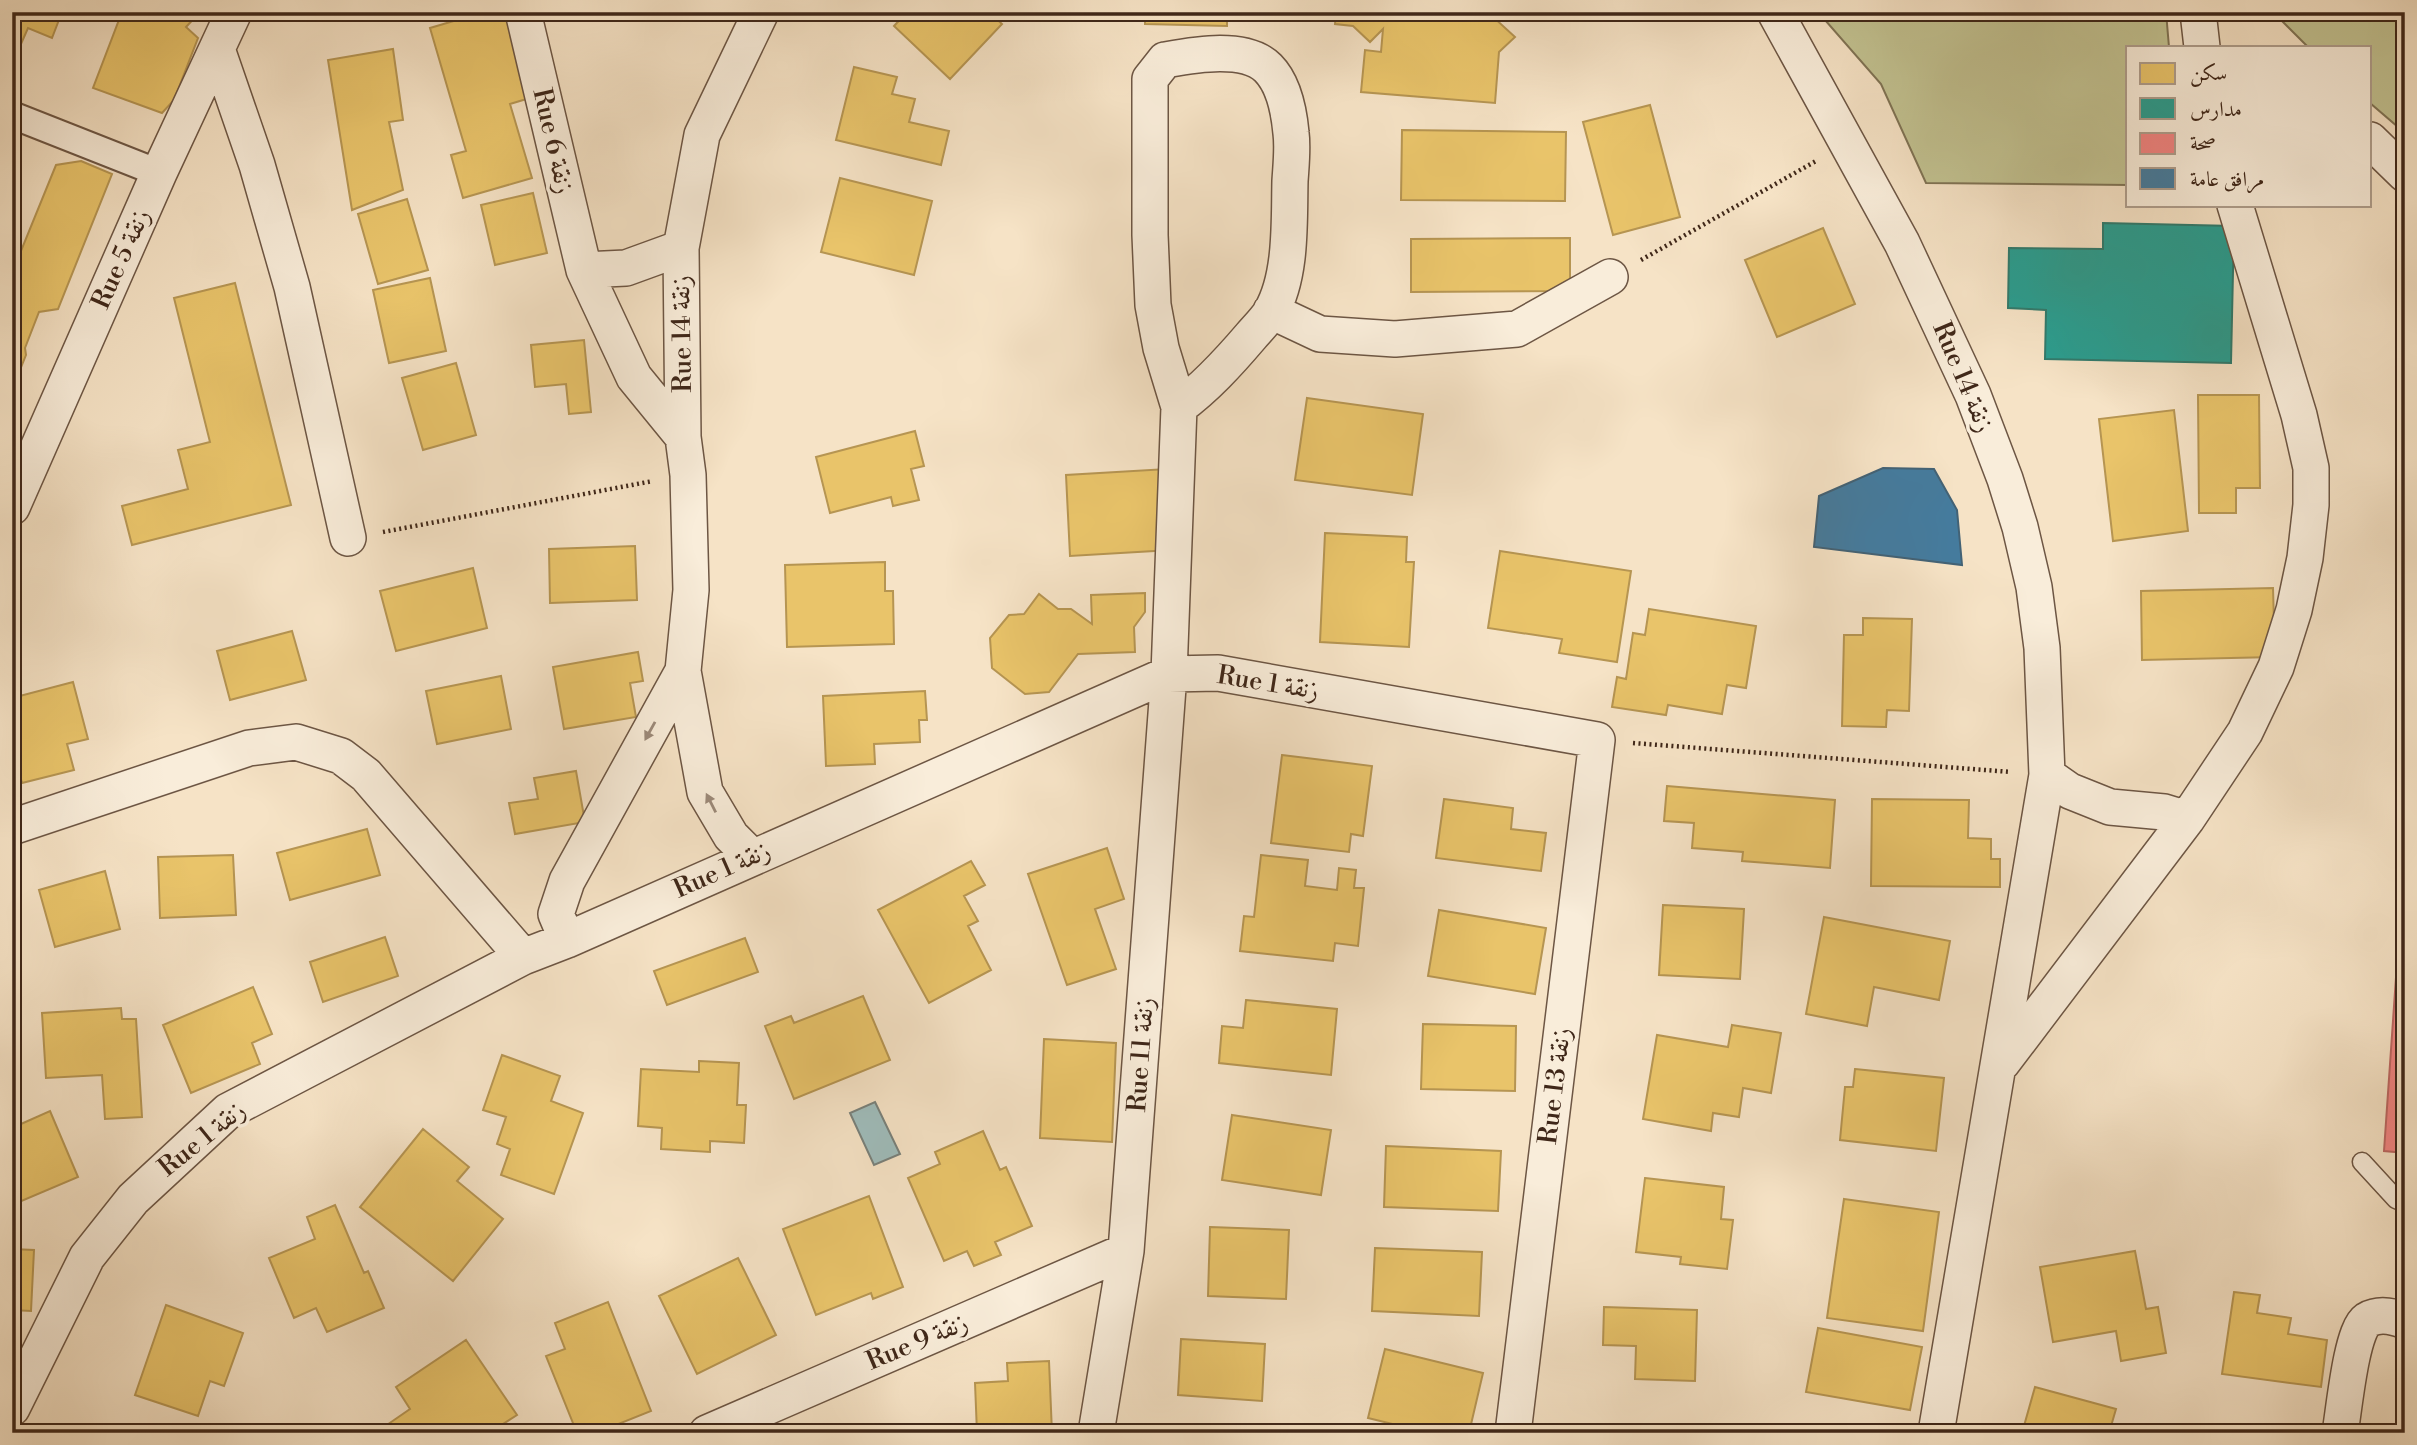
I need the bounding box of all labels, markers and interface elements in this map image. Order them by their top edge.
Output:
legend [2126,46,2372,206]
text: سكن [2190,61,2227,87]
street label: Rue 6 زنقة [525,85,581,197]
text: مدارس [2190,97,2242,123]
text: صحة [2190,131,2216,157]
text: مرافق عامة [2190,167,2264,194]
street label: Rue 5 زنقة [85,204,157,314]
street label: Rue 14 زنقة [665,275,699,393]
street label: Rue 14 زنقة [1925,317,2001,437]
street label: Rue 1 زنقة [1215,659,1321,707]
one-way arrow [644,721,656,741]
one-way arrow [706,793,717,813]
street label: Rue 1 زنقة [669,834,775,906]
street label: Rue 11 زنقة [1121,997,1161,1113]
street label: Rue 13 زنقة [1532,1026,1578,1146]
street label: Rue 1 زنقة [152,1094,252,1184]
street label: Rue 9 زنقة [861,1306,973,1378]

